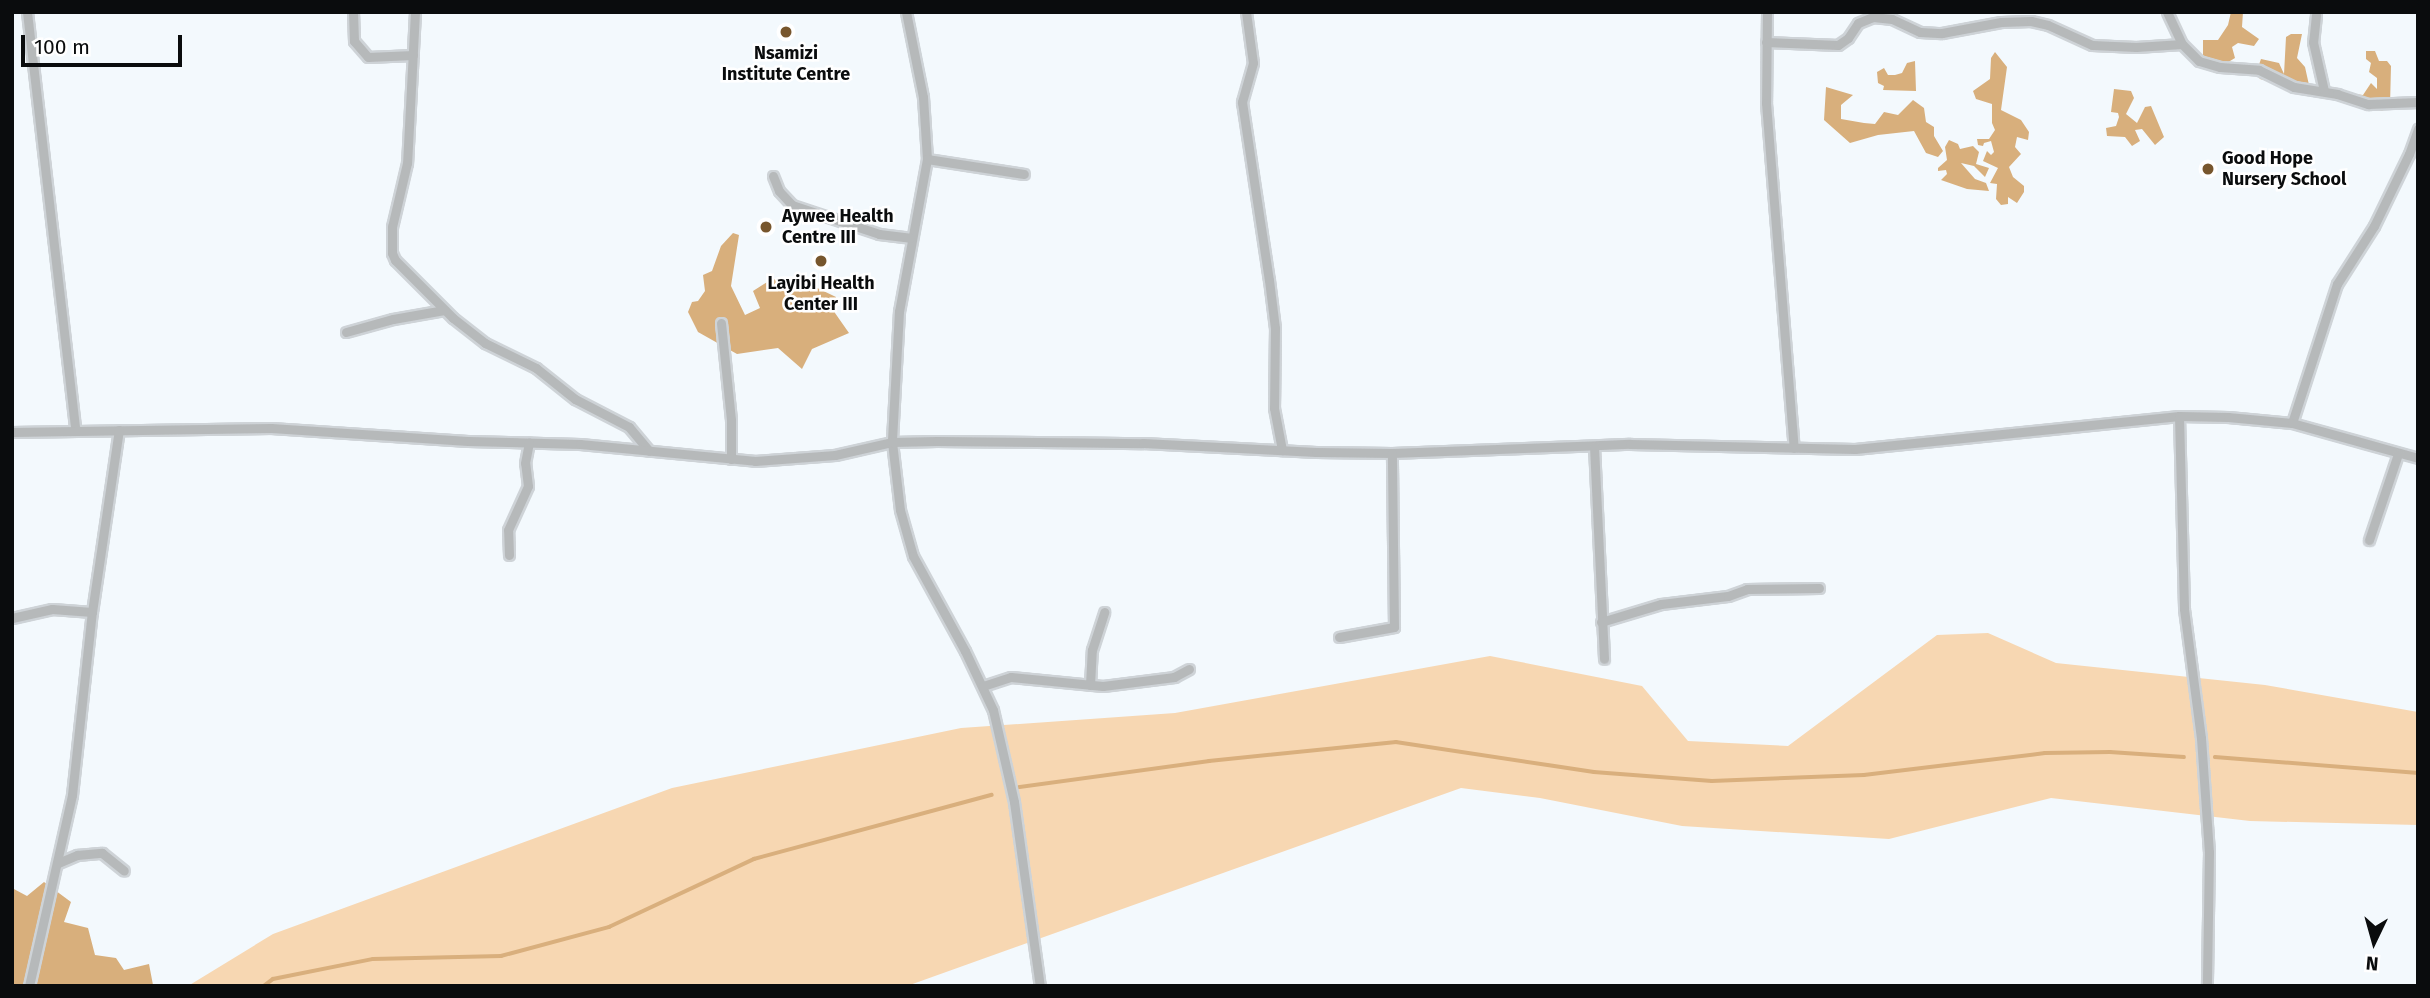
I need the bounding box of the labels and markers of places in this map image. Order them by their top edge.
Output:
marker: Nsamizi Institute Centre [778,24,794,40]
place label: Nsamizi Institute Centre [722,43,850,86]
place label: Good Hope Nursery School [2222,148,2346,190]
marker: Good Hope Nursery School [2200,161,2216,177]
place label: Aywee Health Centre III [782,206,894,248]
marker: Aywee Health Centre III [756,217,776,237]
marker: Layibi Health Center III [811,251,831,271]
place label: Layibi Health Center III [767,273,875,316]

